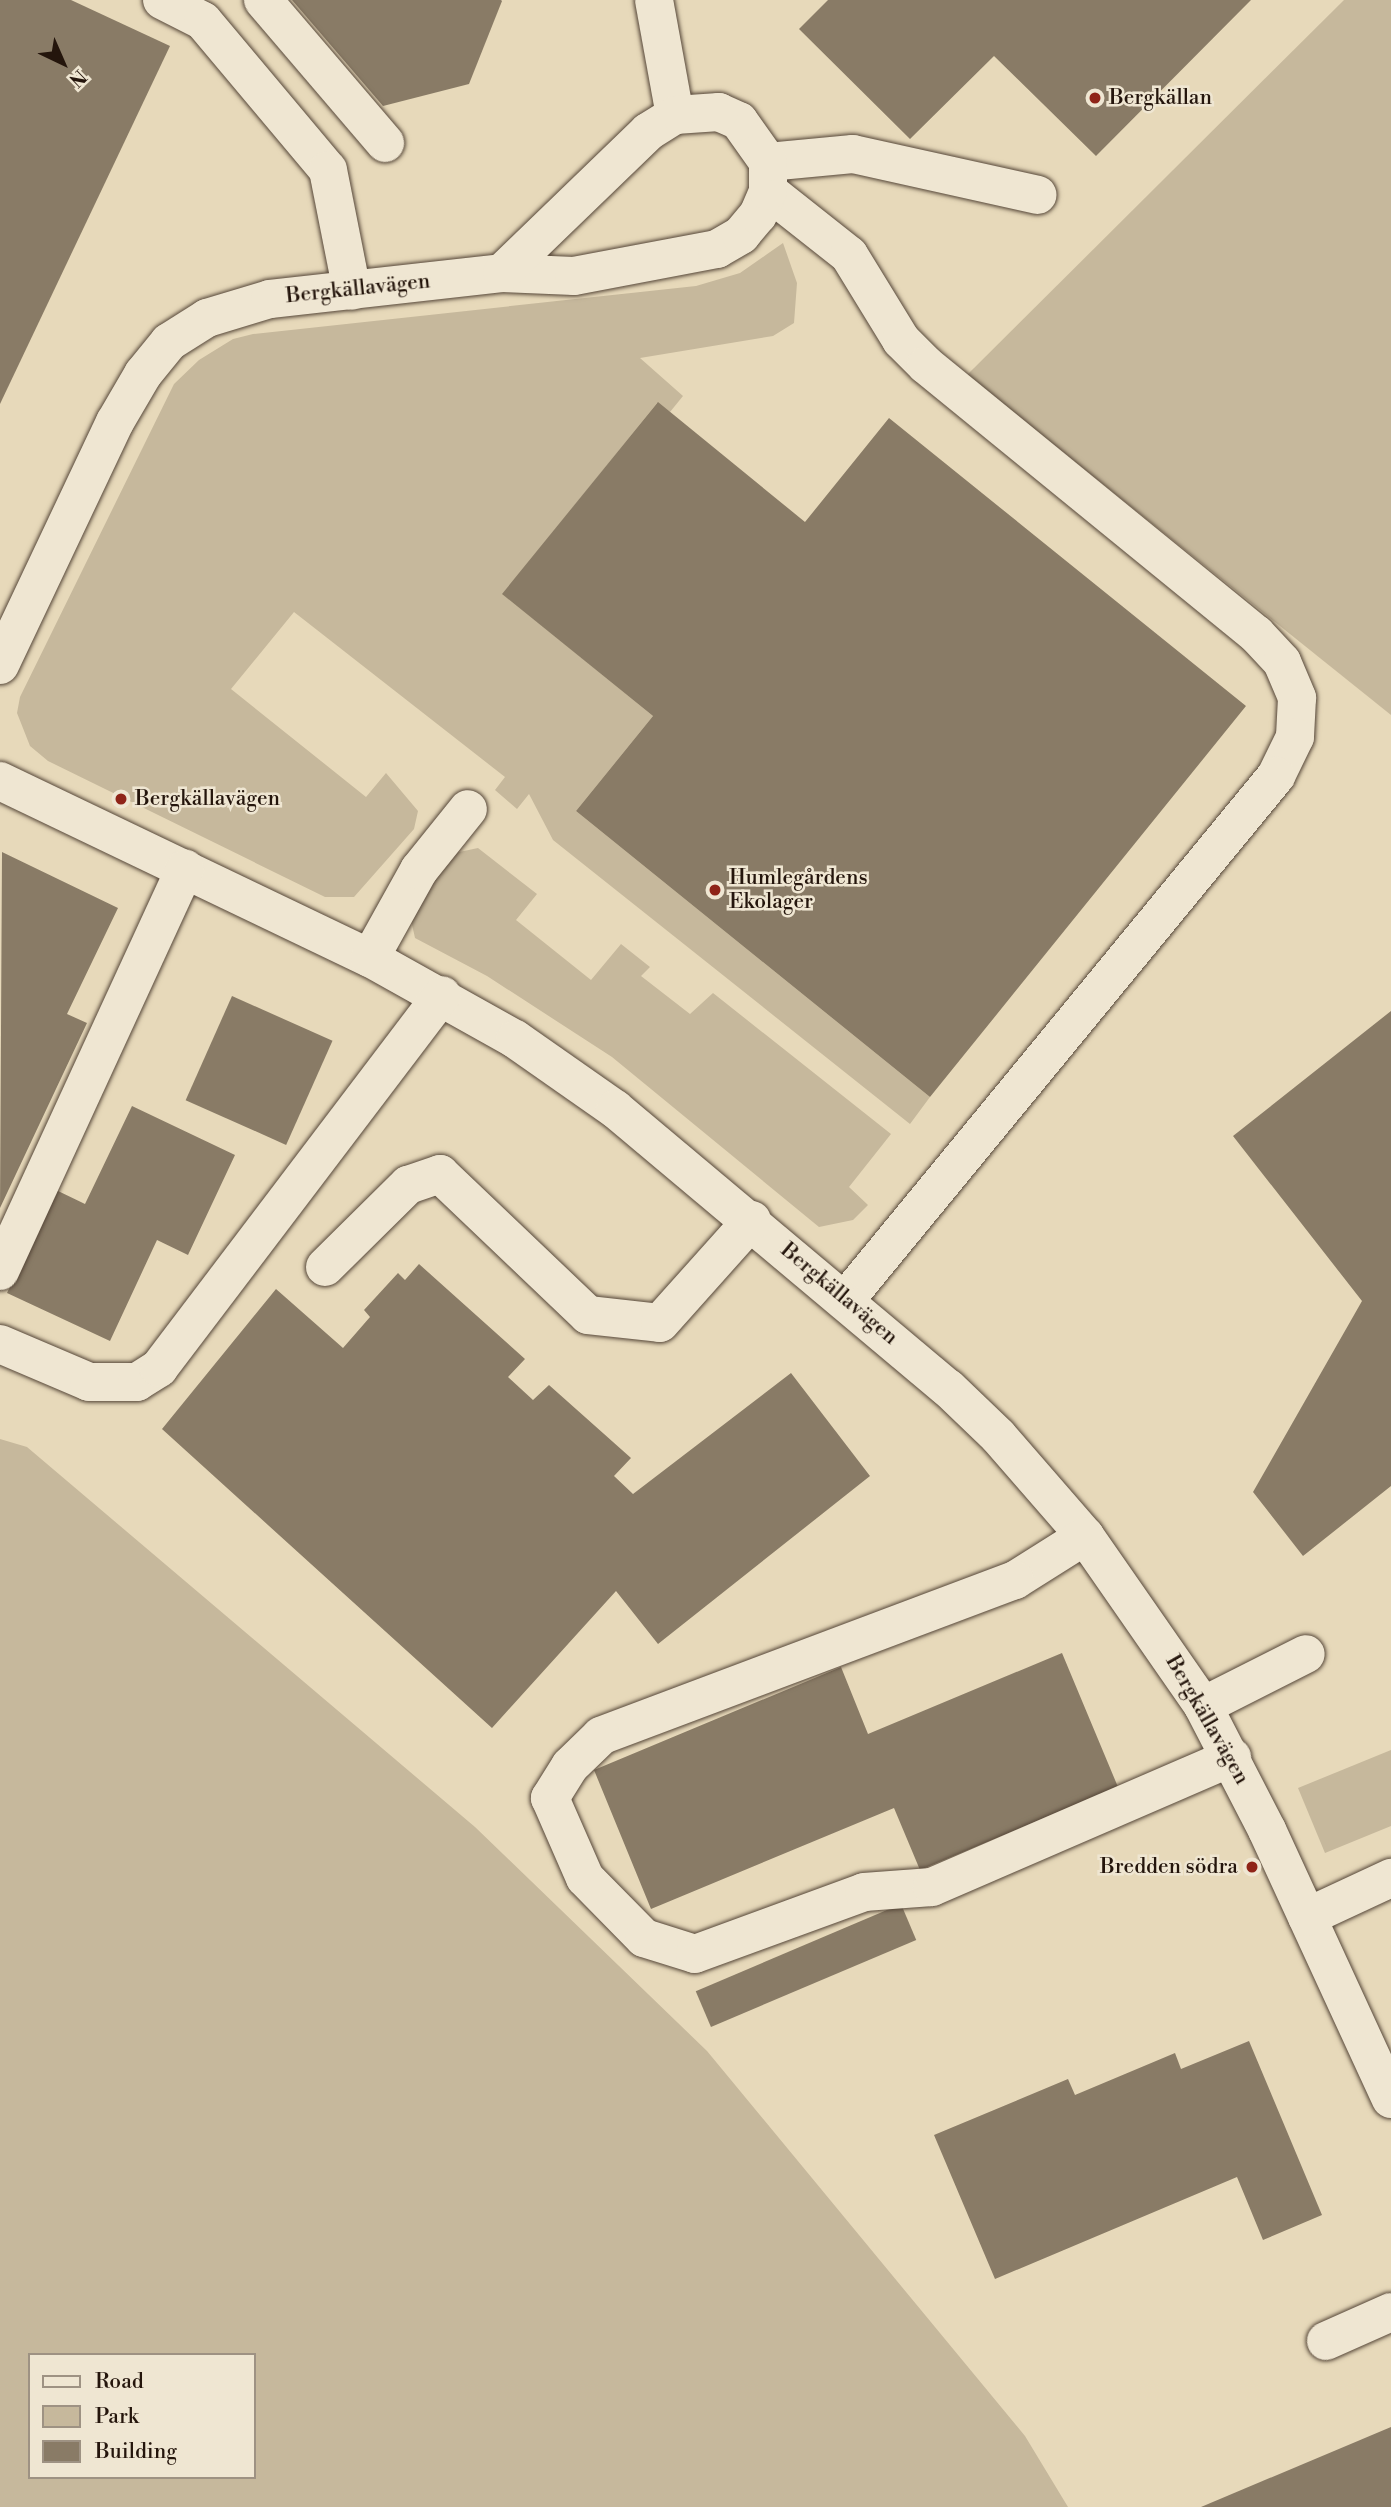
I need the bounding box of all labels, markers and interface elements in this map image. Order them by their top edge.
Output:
north arrow [28,28,98,98]
text: N [64,64,91,92]
place label: Bergkällan [1109,85,1212,111]
marker: Bergkällan [1087,90,1103,106]
street label: Bergkällavägen [285,269,431,309]
place label: Bergkällavägen [135,786,280,812]
marker: Bergkällavägen [113,791,129,807]
place label: Humlegårdens Ekolager [729,865,868,915]
marker: Humlegårdens Ekolager [707,882,723,898]
street label: Bergkällavägen [775,1238,903,1350]
street label: Bergkällavägen [1160,1651,1254,1789]
place label: Bredden södra [1100,1854,1238,1880]
marker: Bredden södra [1244,1859,1260,1875]
legend [28,2353,256,2479]
text: Road [95,2369,144,2395]
text: Park [95,2404,139,2430]
text: Building [95,2439,177,2465]

